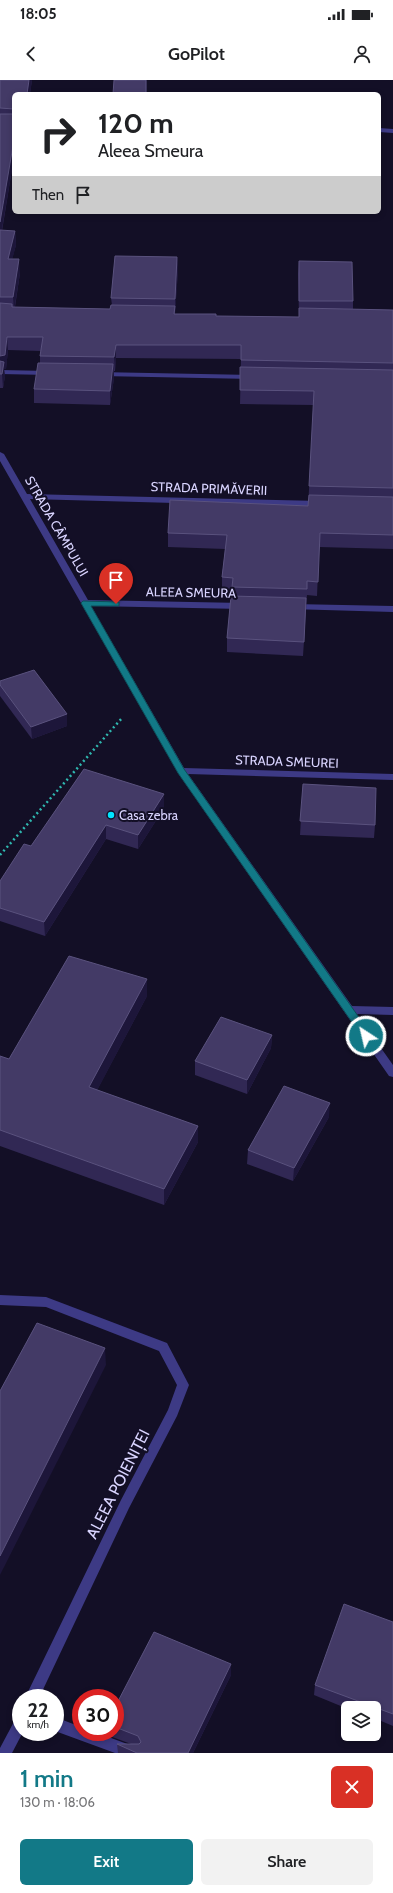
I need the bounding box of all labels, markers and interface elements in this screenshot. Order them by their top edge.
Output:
text: 18:05 [20,5,57,23]
icon: back [20,43,42,65]
text: GoPilot [168,43,225,65]
icon: person [351,43,373,65]
text: 120 m [98,106,174,140]
icon: right [32,108,84,160]
text: Aleea Smeura [98,140,203,162]
icon: arrive [72,184,94,206]
text: Then [32,186,64,204]
street label: STRADA CÂMPULUI [22,473,92,579]
street label: STRADA PRIMĂVERII [150,478,268,498]
pin [99,563,133,604]
icon: arrive [105,569,127,591]
street label: ALEEA SMEURA [146,583,236,601]
street label: STRADA SMEUREI [235,751,339,771]
place label: Casa zebra [119,807,179,823]
marker: Casa zebra [106,810,116,820]
position arrow [345,1015,387,1057]
street label: ALEEA POIENIȚEI [82,1426,155,1542]
speed limit sign: 30 [72,1689,124,1741]
text: 22 [27,1698,49,1722]
map controls [341,1701,381,1741]
button: layers [341,1701,381,1741]
text: km/h [27,1718,49,1731]
text: 1 min [20,1764,74,1793]
button: close [331,1766,373,1808]
text: 130 m · 18:06 [20,1794,95,1810]
button: Exit [20,1839,193,1885]
button: Share [201,1839,373,1885]

